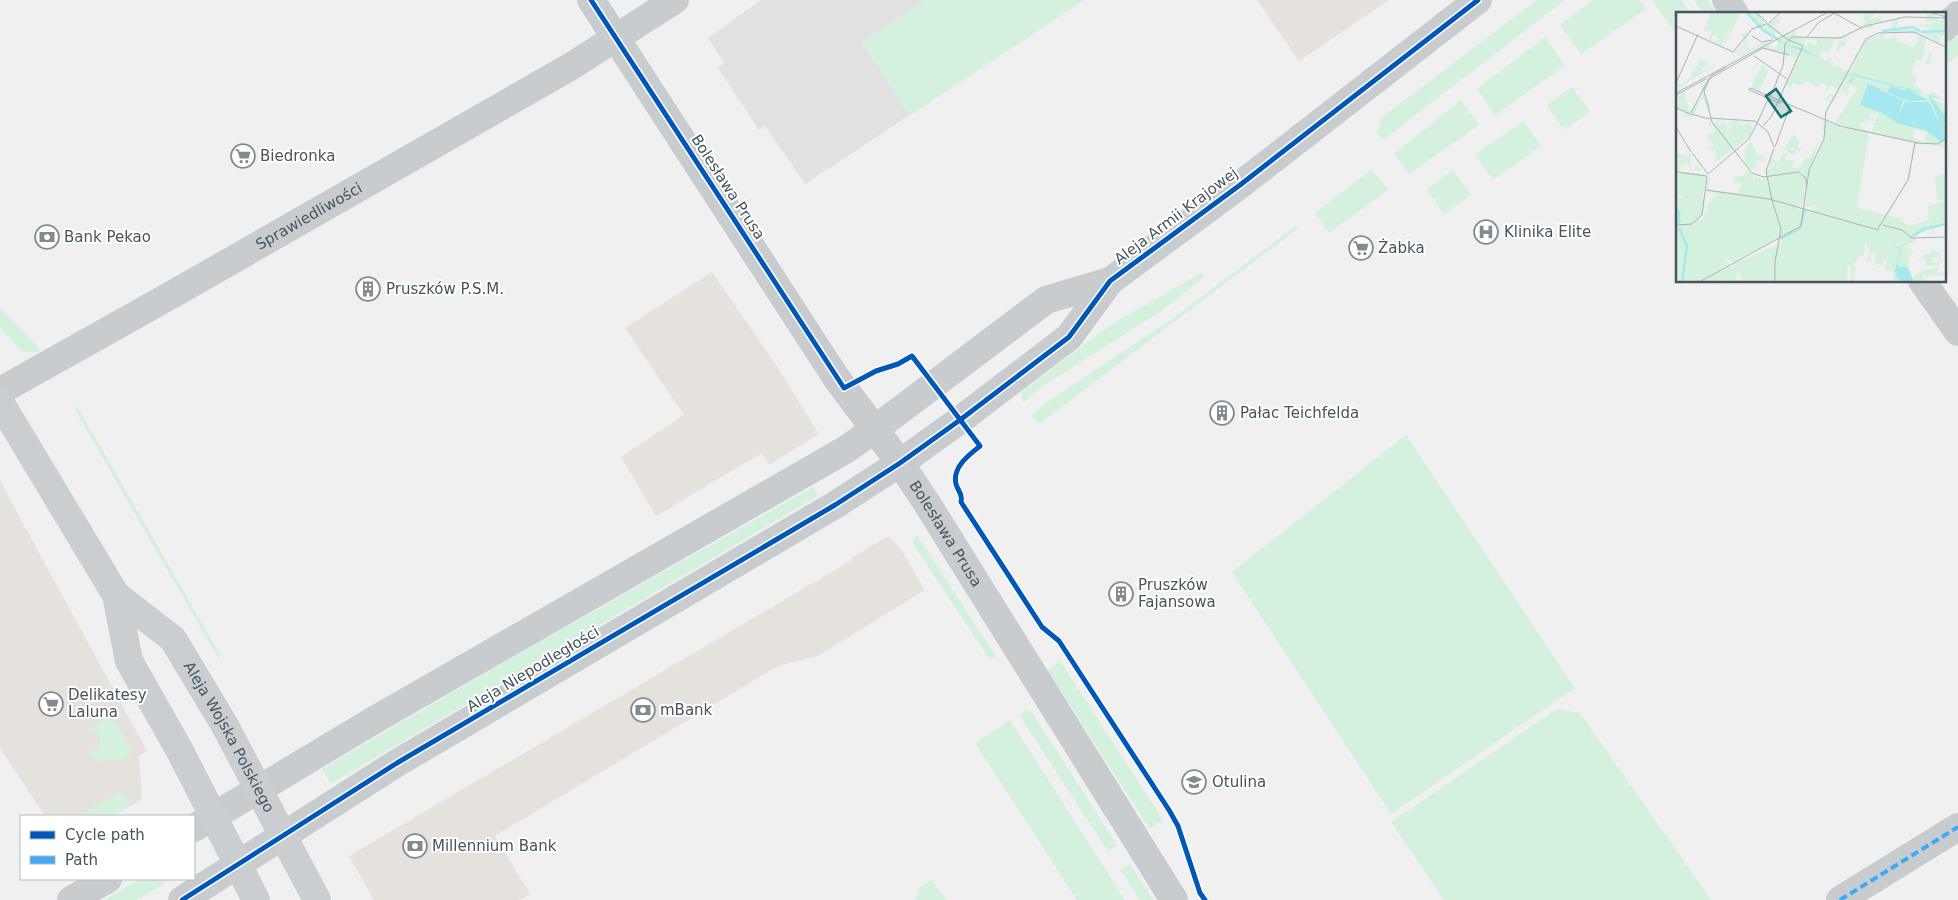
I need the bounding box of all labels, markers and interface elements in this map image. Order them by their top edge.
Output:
inset map [1676,12,1946,282]
street label: Bolesława Prusa [687,131,769,243]
supermarket icon: Biedronka [230,143,256,169]
place label: Biedronka [260,147,335,165]
street label: Aleja Armii Krajowej [1111,164,1241,268]
street label: Sprawiedliwości [253,179,365,254]
hospital icon: Klinika Elite [1473,219,1499,245]
place label: Klinika Elite [1504,223,1591,241]
bank icon: Bank Pekao [34,224,60,250]
place label: Bank Pekao [64,228,151,246]
supermarket icon: Żabka [1348,235,1374,261]
place label: Żabka [1378,238,1425,257]
building icon: Pruszków P.S.M. [355,276,381,302]
place label: Pruszków P.S.M. [386,280,504,298]
building icon: Pałac Teichfelda [1209,400,1235,426]
place label: Pałac Teichfelda [1240,404,1359,422]
street label: Bolesława Prusa [905,477,986,590]
place label: Pruszków Fajansowa [1138,576,1216,611]
building icon: Pruszków Fajansowa [1108,581,1134,607]
street label: Aleja Niepodległości [464,622,602,716]
street label: Aleja Wojska Polskiego [180,658,278,816]
place label: Delikatesy Laluna [68,686,147,721]
supermarket icon: Delikatesy Laluna [38,691,64,717]
bank icon: mBank [630,697,656,723]
place label: mBank [660,701,713,719]
school or university icon: Otulina [1181,769,1207,795]
place label: Otulina [1212,773,1266,791]
legend [20,815,195,880]
text: Cycle path [65,826,145,844]
bank icon: Millennium Bank [402,833,428,859]
place label: Millennium Bank [432,837,557,855]
text: Path [65,851,98,869]

